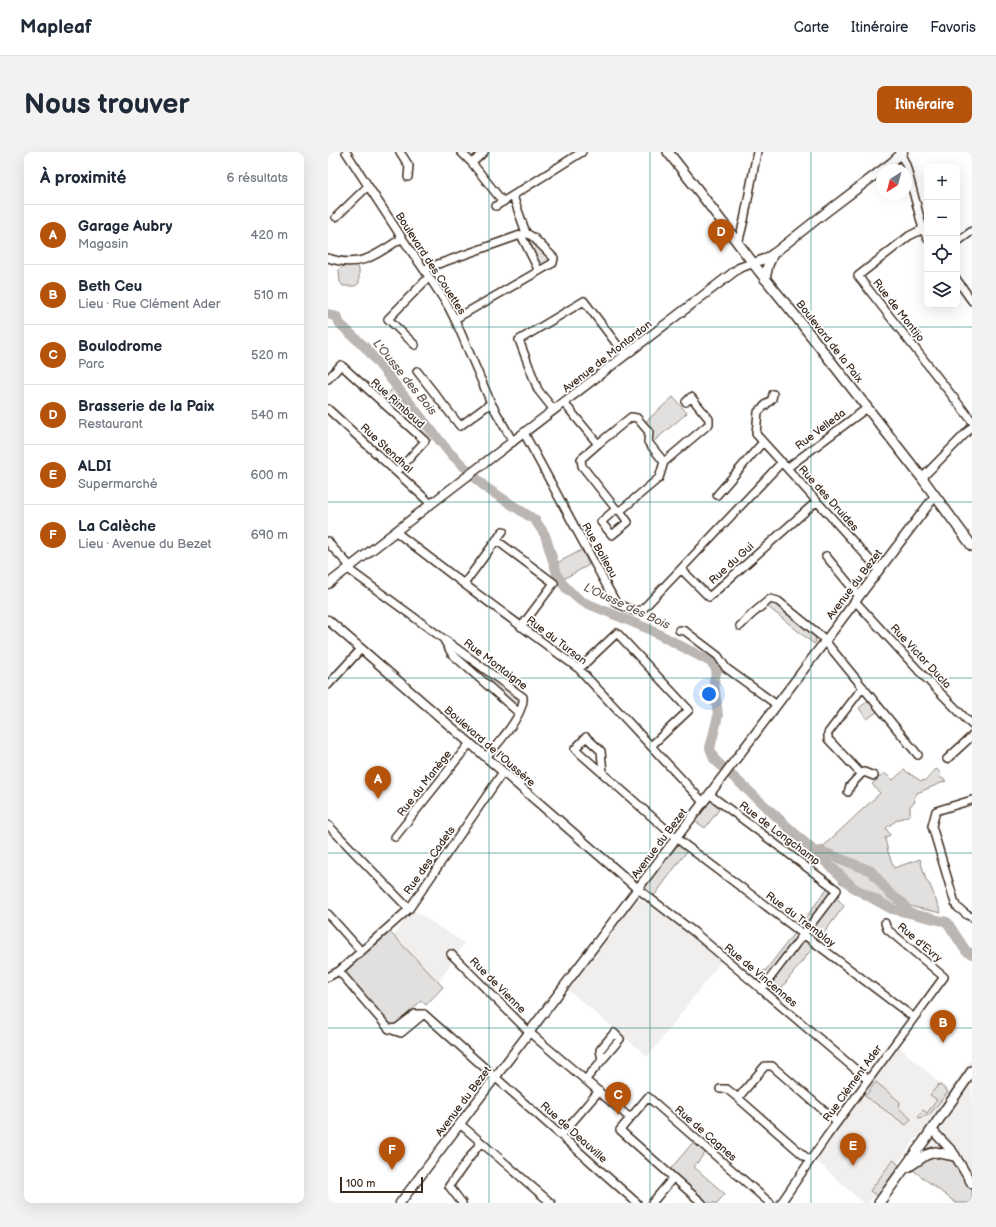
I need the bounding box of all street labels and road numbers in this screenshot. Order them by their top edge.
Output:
street label: Boulevard des Couettes [393,210,469,317]
street label: Rue de Montijo [870,276,927,344]
street label: Boulevard de la Paix [793,298,866,385]
street label: Avenue de Montardon [560,318,654,395]
street label: Rue Rimbaud [368,376,427,431]
street label: Rue Velleda [793,406,848,452]
street label: Rue Stendhal [358,421,415,476]
street label: Rue des Druides [796,463,862,534]
street label: Rue Boileau [579,520,620,580]
street label: Rue du Gui [706,540,756,587]
street label: Avenue du Bezet [824,546,885,622]
street label: Rue du Tursan [524,613,589,667]
street label: Rue Victor Ducla [888,621,954,691]
street label: Rue Montaigne [461,636,530,693]
street label: Boulevard de l'Oussère [442,703,538,790]
street label: Rue du Manège [395,747,455,819]
street label: Rue de Longchamp [737,799,823,868]
street label: Avenue du Bezet [629,805,690,881]
street label: Rue des Cadets [401,823,458,897]
street label: Rue du Tremblay [763,889,838,950]
street label: Rue d'Evry [895,920,945,965]
street label: Rue de Vincennes [722,941,800,1010]
street label: Rue de Vienne [467,955,529,1016]
street label: Rue Clément Ader [820,1042,885,1124]
street label: Avenue du Bezet [433,1063,494,1139]
street label: Rue de Deauville [538,1099,610,1166]
street label: Rue de Cagnes [672,1103,740,1164]

